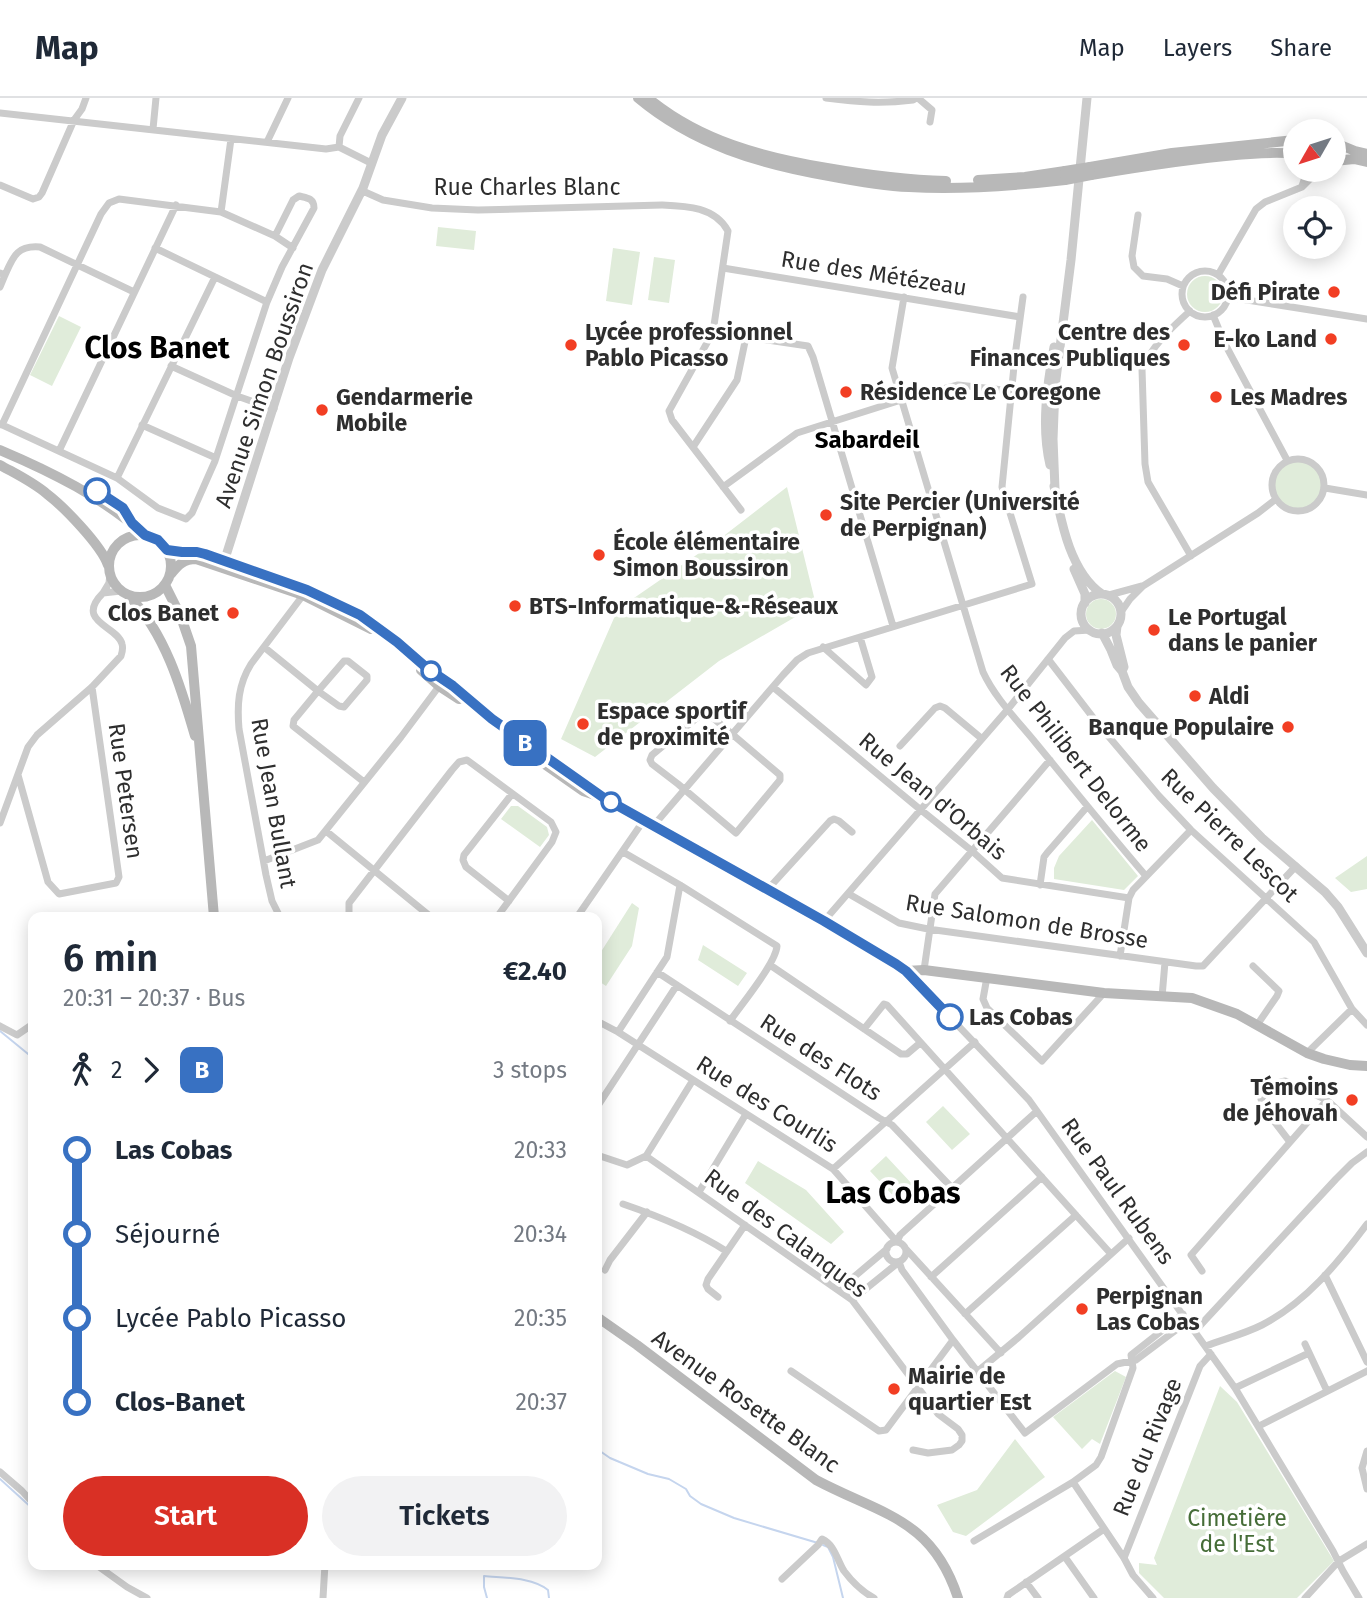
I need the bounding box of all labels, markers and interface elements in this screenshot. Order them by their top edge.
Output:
text: Map [35,28,99,68]
text: Map [1079,34,1125,62]
text: Layers [1163,34,1232,62]
text: Share [1270,34,1332,62]
north arrow [1283,119,1346,182]
map controls [1283,119,1346,259]
street label: Rue Charles Blanc [433,173,621,201]
button: locate [1283,196,1346,259]
street label: Rue des Métézeau [779,244,969,302]
street label: Avenue Simon Boussiron [209,259,319,511]
place label: Défi Pirate [1211,278,1320,306]
marker: Défi Pirate [1326,284,1342,300]
place label: Lycée professionnel Pablo Picasso [585,318,793,372]
place label: Centre des Finances Publiques [970,318,1170,372]
place label: E-ko Land [1213,325,1317,353]
district label: Clos Banet [84,330,230,366]
marker: E-ko Land [1323,331,1339,347]
marker: Lycée professionnel Pablo Picasso [563,337,579,353]
marker: Centre des Finances Publiques [1176,337,1192,353]
place label: Résidence Le Coregone [860,378,1101,406]
place label: Gendarmerie Mobile [336,383,473,437]
place label: Les Madres [1230,383,1347,411]
marker: Résidence Le Coregone [838,384,854,400]
marker: Les Madres [1208,389,1224,405]
marker: Gendarmerie Mobile [314,402,330,418]
district label: Sabardeil [815,426,920,454]
unlabelled marker [84,478,110,504]
place label: Site Percier (Université de Perpignan) [840,488,1080,542]
marker: Site Percier (Université de Perpignan) [818,507,834,523]
place label: École élémentaire Simon Boussiron [613,527,800,582]
marker: École élémentaire Simon Boussiron [591,547,607,563]
place label: BTS-Informatique-&-Réseaux [529,592,838,620]
marker: BTS-Informatique-&-Réseaux [507,598,523,614]
place label: Clos Banet [108,599,220,627]
place label: Le Portugal dans le panier [1168,603,1318,657]
marker: Clos Banet [225,605,241,621]
marker: Le Portugal dans le panier [1146,622,1162,638]
street label: Rue Philibert Delorme [994,659,1158,857]
unlabelled marker [421,661,441,681]
place label: Aldi [1208,682,1250,710]
marker: Aldi [1187,688,1203,704]
place label: Espace sportif de proximité [597,697,748,751]
place label: Banque Populaire [1088,713,1274,741]
street label: Rue Jean Bullant [245,716,303,891]
marker: Espace sportif de proximité [575,716,591,732]
marker: Banque Populaire [1280,719,1296,735]
line badge: B [502,720,548,766]
street label: Rue Petersen [103,721,149,861]
street label: Rue Jean d'Orbais [853,726,1013,866]
text: B [518,729,532,757]
street label: Rue Pierre Lescot [1155,762,1305,908]
unlabelled marker [601,792,621,812]
street label: Rue Salomon de Brosse [904,888,1150,954]
text: 6 min [63,935,158,981]
text: €2.40 [503,956,567,987]
text: 20:31 – 20:37 · Bus [63,984,245,1012]
place label: Las Cobas [969,1003,1073,1031]
marker: Las Cobas [937,1004,963,1030]
street label: Rue des Flots [755,1007,887,1107]
street label: Rue des Courlis [691,1049,843,1159]
icon: walk [63,1051,101,1089]
icon: forward [132,1051,170,1089]
text: 2 [111,1056,122,1084]
text: B [194,1056,209,1084]
text: 3 stops [493,1056,567,1084]
place label: Témoins de Jéhovah [1222,1073,1338,1127]
marker: Témoins de Jéhovah [1344,1092,1360,1108]
street label: Rue Paul Rubens [1055,1112,1181,1270]
text: Las Cobas [115,1135,232,1166]
text: 20:33 [514,1136,567,1164]
street label: Rue des Calanques [699,1163,873,1303]
district label: Las Cobas [825,1175,961,1211]
text: Séjourné [115,1219,220,1250]
text: 20:34 [513,1220,567,1248]
place label: Perpignan Las Cobas [1096,1282,1203,1336]
marker: Perpignan Las Cobas [1074,1301,1090,1317]
text: Lycée Pablo Picasso [115,1303,347,1334]
text: 20:35 [514,1304,567,1332]
street label: Avenue Rosette Blanc [647,1323,845,1479]
place label: Mairie de quartier Est [908,1362,1033,1416]
street label: Rue du Rivage [1106,1374,1188,1520]
marker: Mairie de quartier Est [886,1381,902,1397]
text: Clos-Banet [115,1387,245,1418]
text: 20:37 [515,1388,567,1416]
button: Start [63,1476,308,1556]
button: Tickets [322,1476,567,1556]
park label: Cimetière de l'Est [1187,1504,1287,1558]

